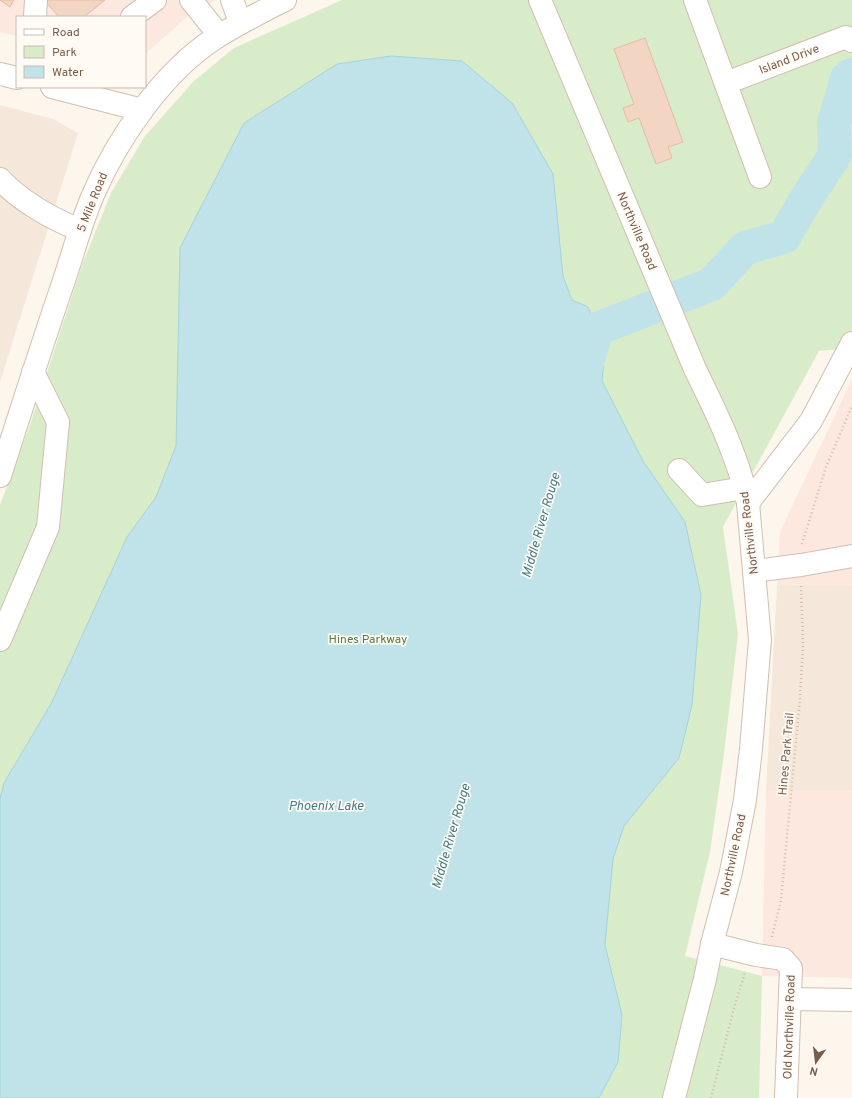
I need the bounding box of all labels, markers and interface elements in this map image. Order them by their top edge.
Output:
legend [16,16,146,88]
text: Road [52,25,80,41]
street label: Island Drive [757,41,822,79]
text: Park [52,45,77,61]
text: Water [52,65,84,81]
street label: 5 Mile Road [74,170,112,235]
street label: Northville Road [612,190,660,273]
water label: Middle River Rouge [519,471,565,580]
street label: Northville Road [737,490,763,575]
park label: Hines Parkway [329,632,407,648]
street label: Hines Park Trail [775,712,799,796]
water label: Middle River Rouge [429,782,475,891]
water label: Phoenix Lake [288,799,364,815]
street label: Northville Road [717,813,750,898]
street label: Old Northville Road [780,974,800,1080]
north arrow [796,1042,836,1082]
text: N [808,1063,819,1078]

